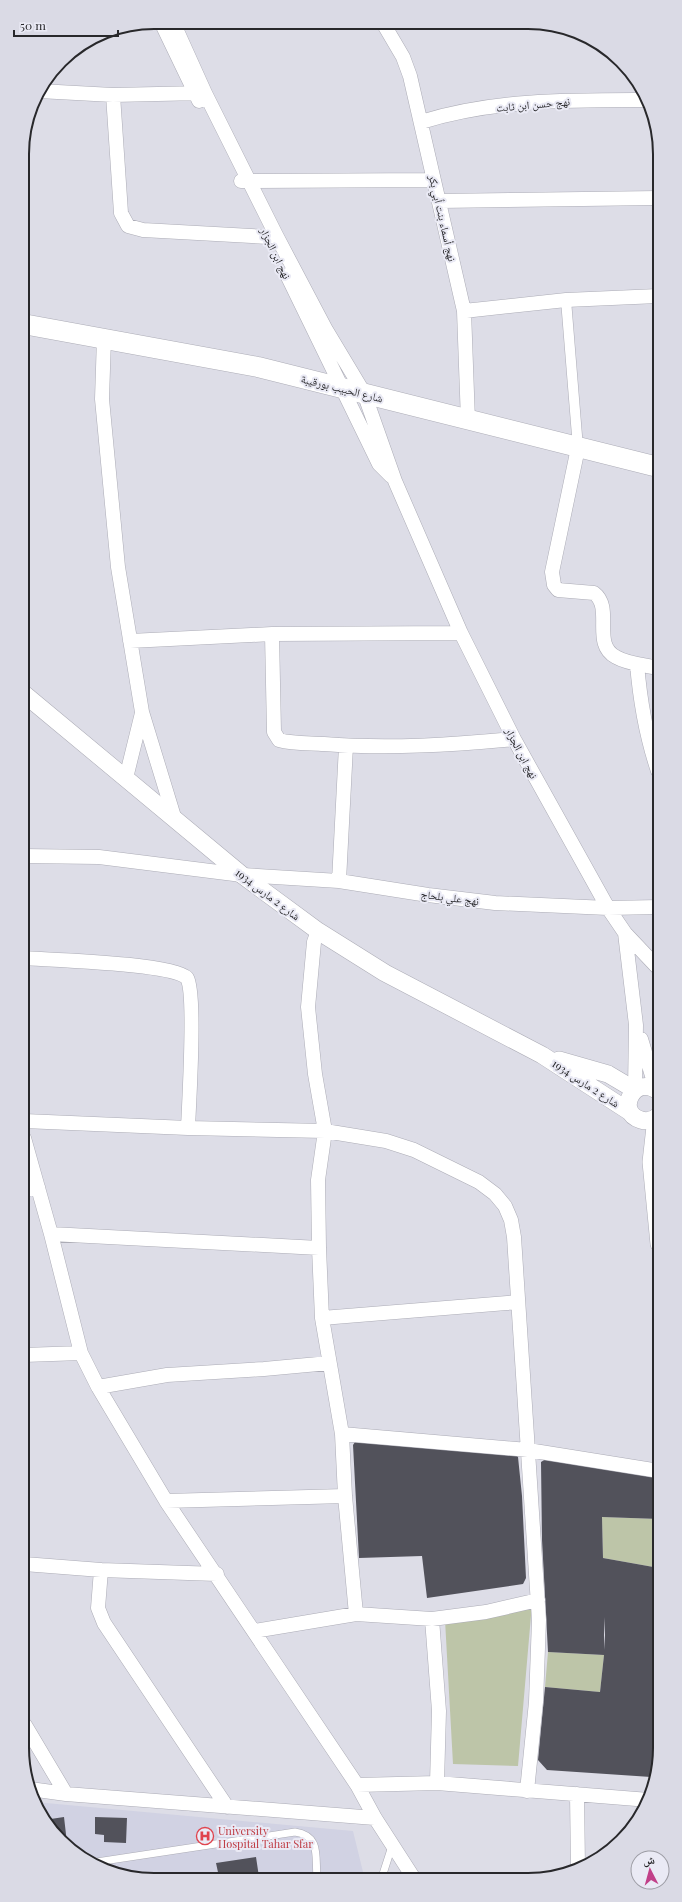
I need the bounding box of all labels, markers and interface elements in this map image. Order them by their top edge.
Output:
scale bar [14,12,118,38]
text: 50 m [20,17,46,33]
street label: نهج حسن ابن ثابت [495,93,571,115]
street label: نهج أسماء بنت أبي بكر [424,172,460,263]
street label: نهج ابن الجزار [257,224,295,281]
street label: شارع الحبيب بورقيبة [299,371,385,405]
street label: نهج ابن الجزار [502,724,542,781]
street label: شارع 2 مارس 1934 [232,865,304,923]
street label: نهج علي بلحاج [420,886,480,910]
street label: شارع 2 مارس 1934 [549,1056,623,1110]
place label: University Hospital Tahar Sfar [218,1823,313,1851]
hospital icon: University Hospital Tahar Sfar [195,1826,215,1846]
north arrow [630,1850,670,1890]
text: ش [642,1851,656,1869]

